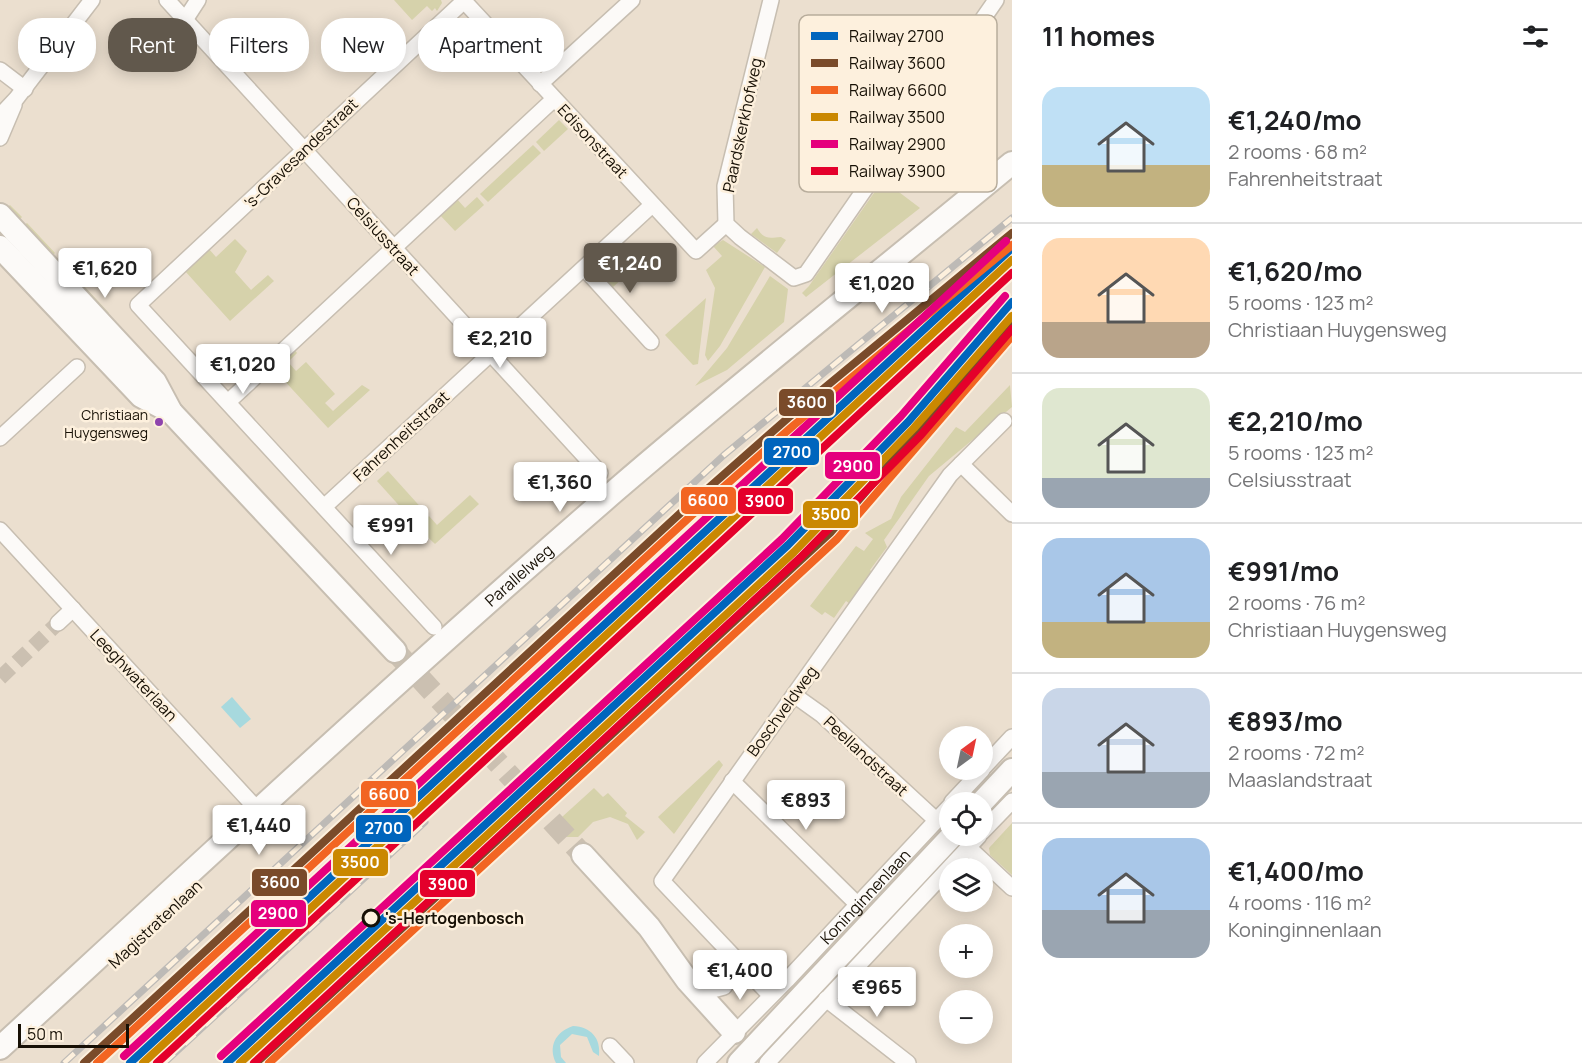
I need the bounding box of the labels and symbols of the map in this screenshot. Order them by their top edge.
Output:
legend [799,15,997,192]
text: Railway 2700 [849,25,944,47]
text: Railway 3600 [849,52,946,74]
street label: Paardskerkhofweg [717,56,767,194]
text: Railway 6600 [849,79,947,101]
street label: 's-Gravesandestraat [240,93,362,213]
street label: Edisonstraat [553,99,633,183]
text: Railway 3500 [849,106,945,128]
text: Railway 2900 [849,133,946,155]
text: Railway 3900 [849,160,946,182]
street label: Celsiusstraat [342,192,424,280]
pin: €1,240 [581,243,679,294]
pin: €1,620 [56,248,154,299]
pin: €1,020 [833,263,931,314]
pin: €2,210 [451,318,549,369]
pin: €1,020 [194,344,292,395]
street label: Fahrenheitstraat [348,386,454,486]
line badge: 3600 [778,388,835,417]
text: 3600 [787,391,827,413]
place label: Christiaan Huygensweg [64,405,148,442]
marker: Christiaan Huygensweg [153,416,165,428]
line badge: 2700 [763,437,820,466]
text: 2700 [772,441,812,463]
line badge: 2900 [824,451,881,480]
text: 2900 [833,455,873,477]
pin: €1,360 [511,462,609,513]
line badge: 6600 [680,486,737,515]
line badge: 3900 [737,487,794,515]
text: 6600 [688,489,728,511]
text: 3900 [745,490,785,512]
line badge: 3500 [802,500,859,529]
text: 3500 [811,503,851,525]
pin: €991 [355,505,427,556]
street label: Parallelweg [480,539,558,611]
street label: Leeghwaterlaan [85,624,183,726]
street label: Boschveldweg [742,661,822,761]
street label: Peellandstraat [819,711,913,801]
north arrow [939,726,993,780]
line badge: 6600 [360,780,417,808]
pin: €893 [770,780,842,831]
text: 6600 [369,783,409,805]
pin: €1,440 [210,805,308,856]
line badge: 2700 [355,814,412,843]
text: 2700 [364,817,404,839]
street label: Koninginnenlaan [815,844,915,949]
line badge: 3500 [332,848,389,877]
text: 3500 [340,851,380,873]
line badge: 3600 [251,868,308,897]
line badge: 3900 [419,869,476,898]
text: 3600 [260,871,300,893]
text: 3900 [428,873,468,895]
street label: Magistratenlaan [103,875,207,973]
line badge: 2900 [250,899,307,928]
text: 2900 [258,902,298,924]
place label: 's-Hertogenbosch [385,907,524,929]
marker: 's-Hertogenbosch [362,909,380,927]
pin: €1,400 [691,950,789,1001]
pin: €965 [841,967,913,1018]
scale bar [18,1021,129,1048]

